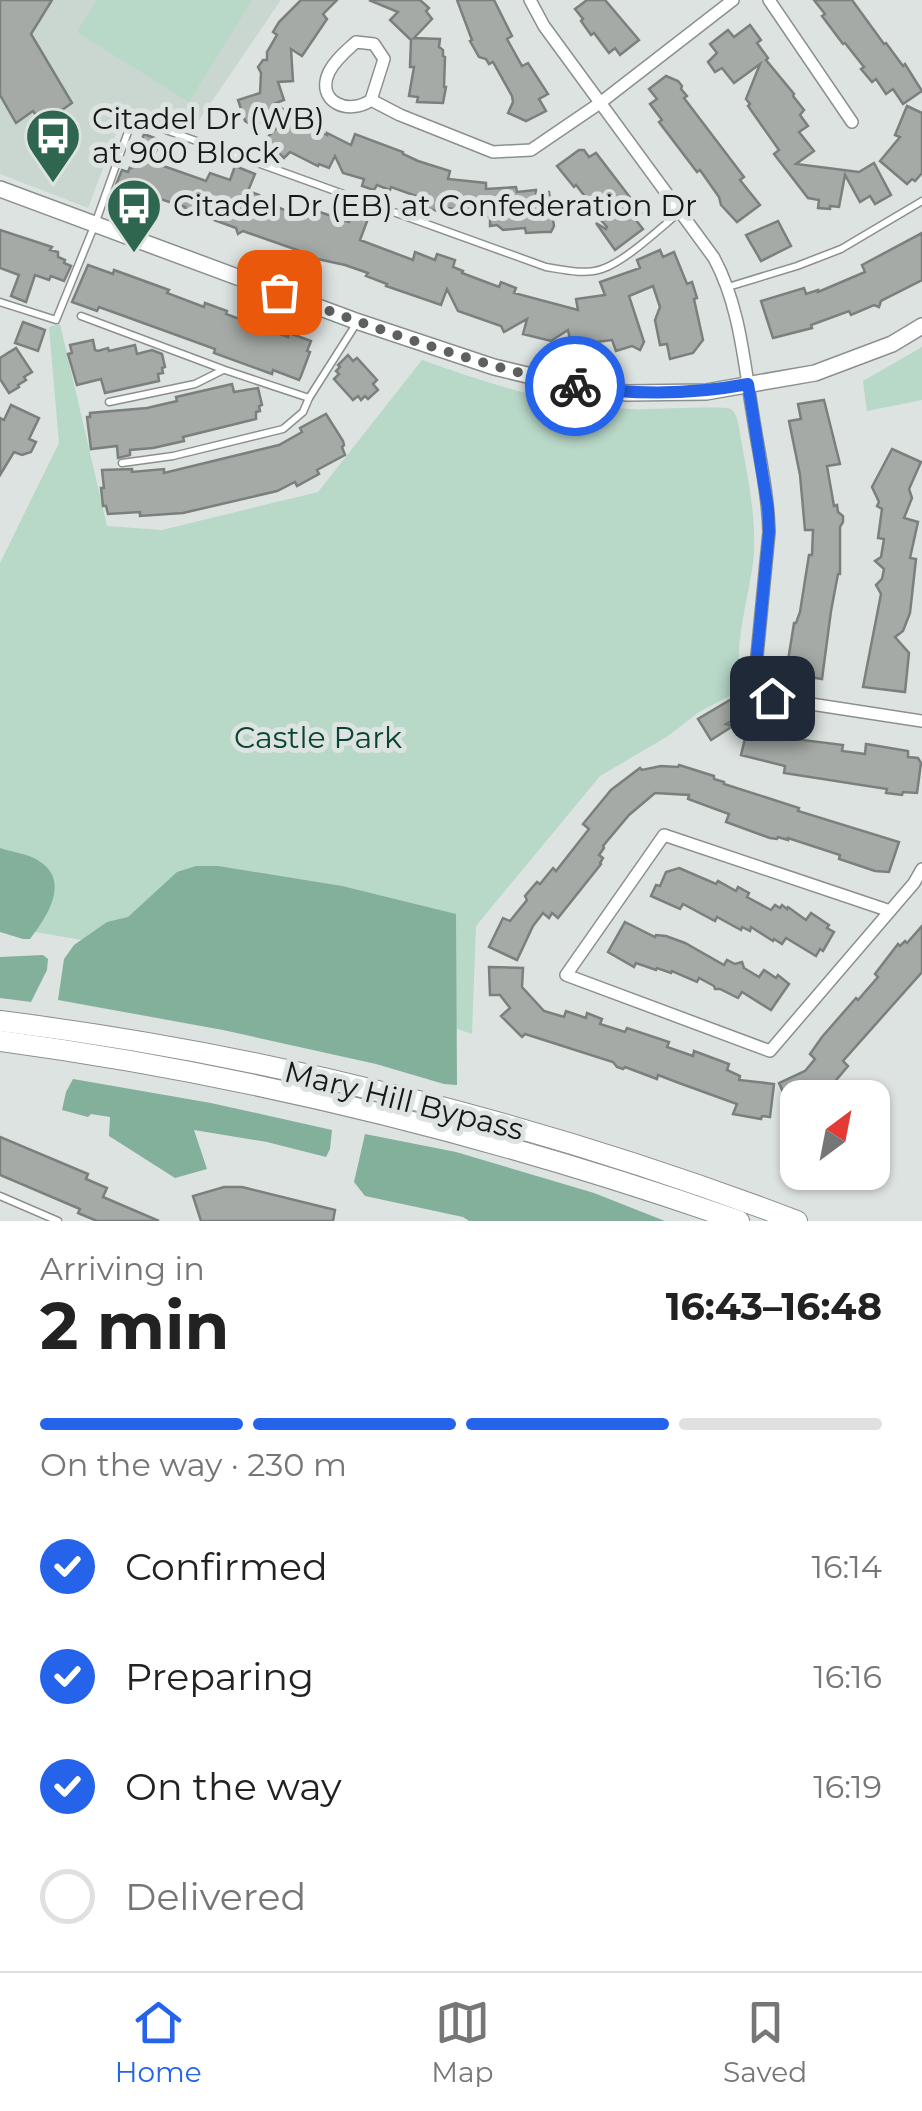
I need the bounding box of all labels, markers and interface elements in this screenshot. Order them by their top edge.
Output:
place label: Citadel Dr (WB) at 900 Block [92,100,325,171]
bus stop icon: Citadel Dr (WB) at 900 Block [23,106,83,185]
bus stop icon: Citadel Dr (EB) at Confederation Dr [104,176,164,255]
place label: Citadel Dr (EB) at Confederation Dr [173,187,697,224]
pin [237,250,322,335]
icon: bag [252,265,307,320]
courier [525,336,625,436]
icon: bike [548,359,603,414]
pin [730,656,815,741]
icon: home [745,671,800,726]
park label: Castle Park [234,719,402,756]
street label: Mary Hill Bypass [281,1053,527,1148]
north arrow [780,1080,890,1190]
map controls [780,1080,890,1190]
text: Arriving in [40,1249,205,1288]
text: 16:43–16:48 [666,1283,882,1330]
text: 2 min [40,1286,229,1365]
text: On the way · 230 m [40,1445,347,1484]
icon: check [40,1539,95,1594]
text: Confirmed [125,1543,328,1590]
text: 16:14 [811,1547,882,1586]
icon: check [40,1649,95,1704]
text: Preparing [125,1653,314,1700]
text: 16:16 [813,1657,882,1696]
icon: check [40,1759,95,1814]
text: On the way [125,1763,342,1810]
text: 16:19 [813,1767,882,1806]
text: Delivered [125,1873,306,1920]
tab: Home [115,1995,202,2089]
tab: Map [431,1995,494,2089]
tab: Saved [723,1995,807,2089]

